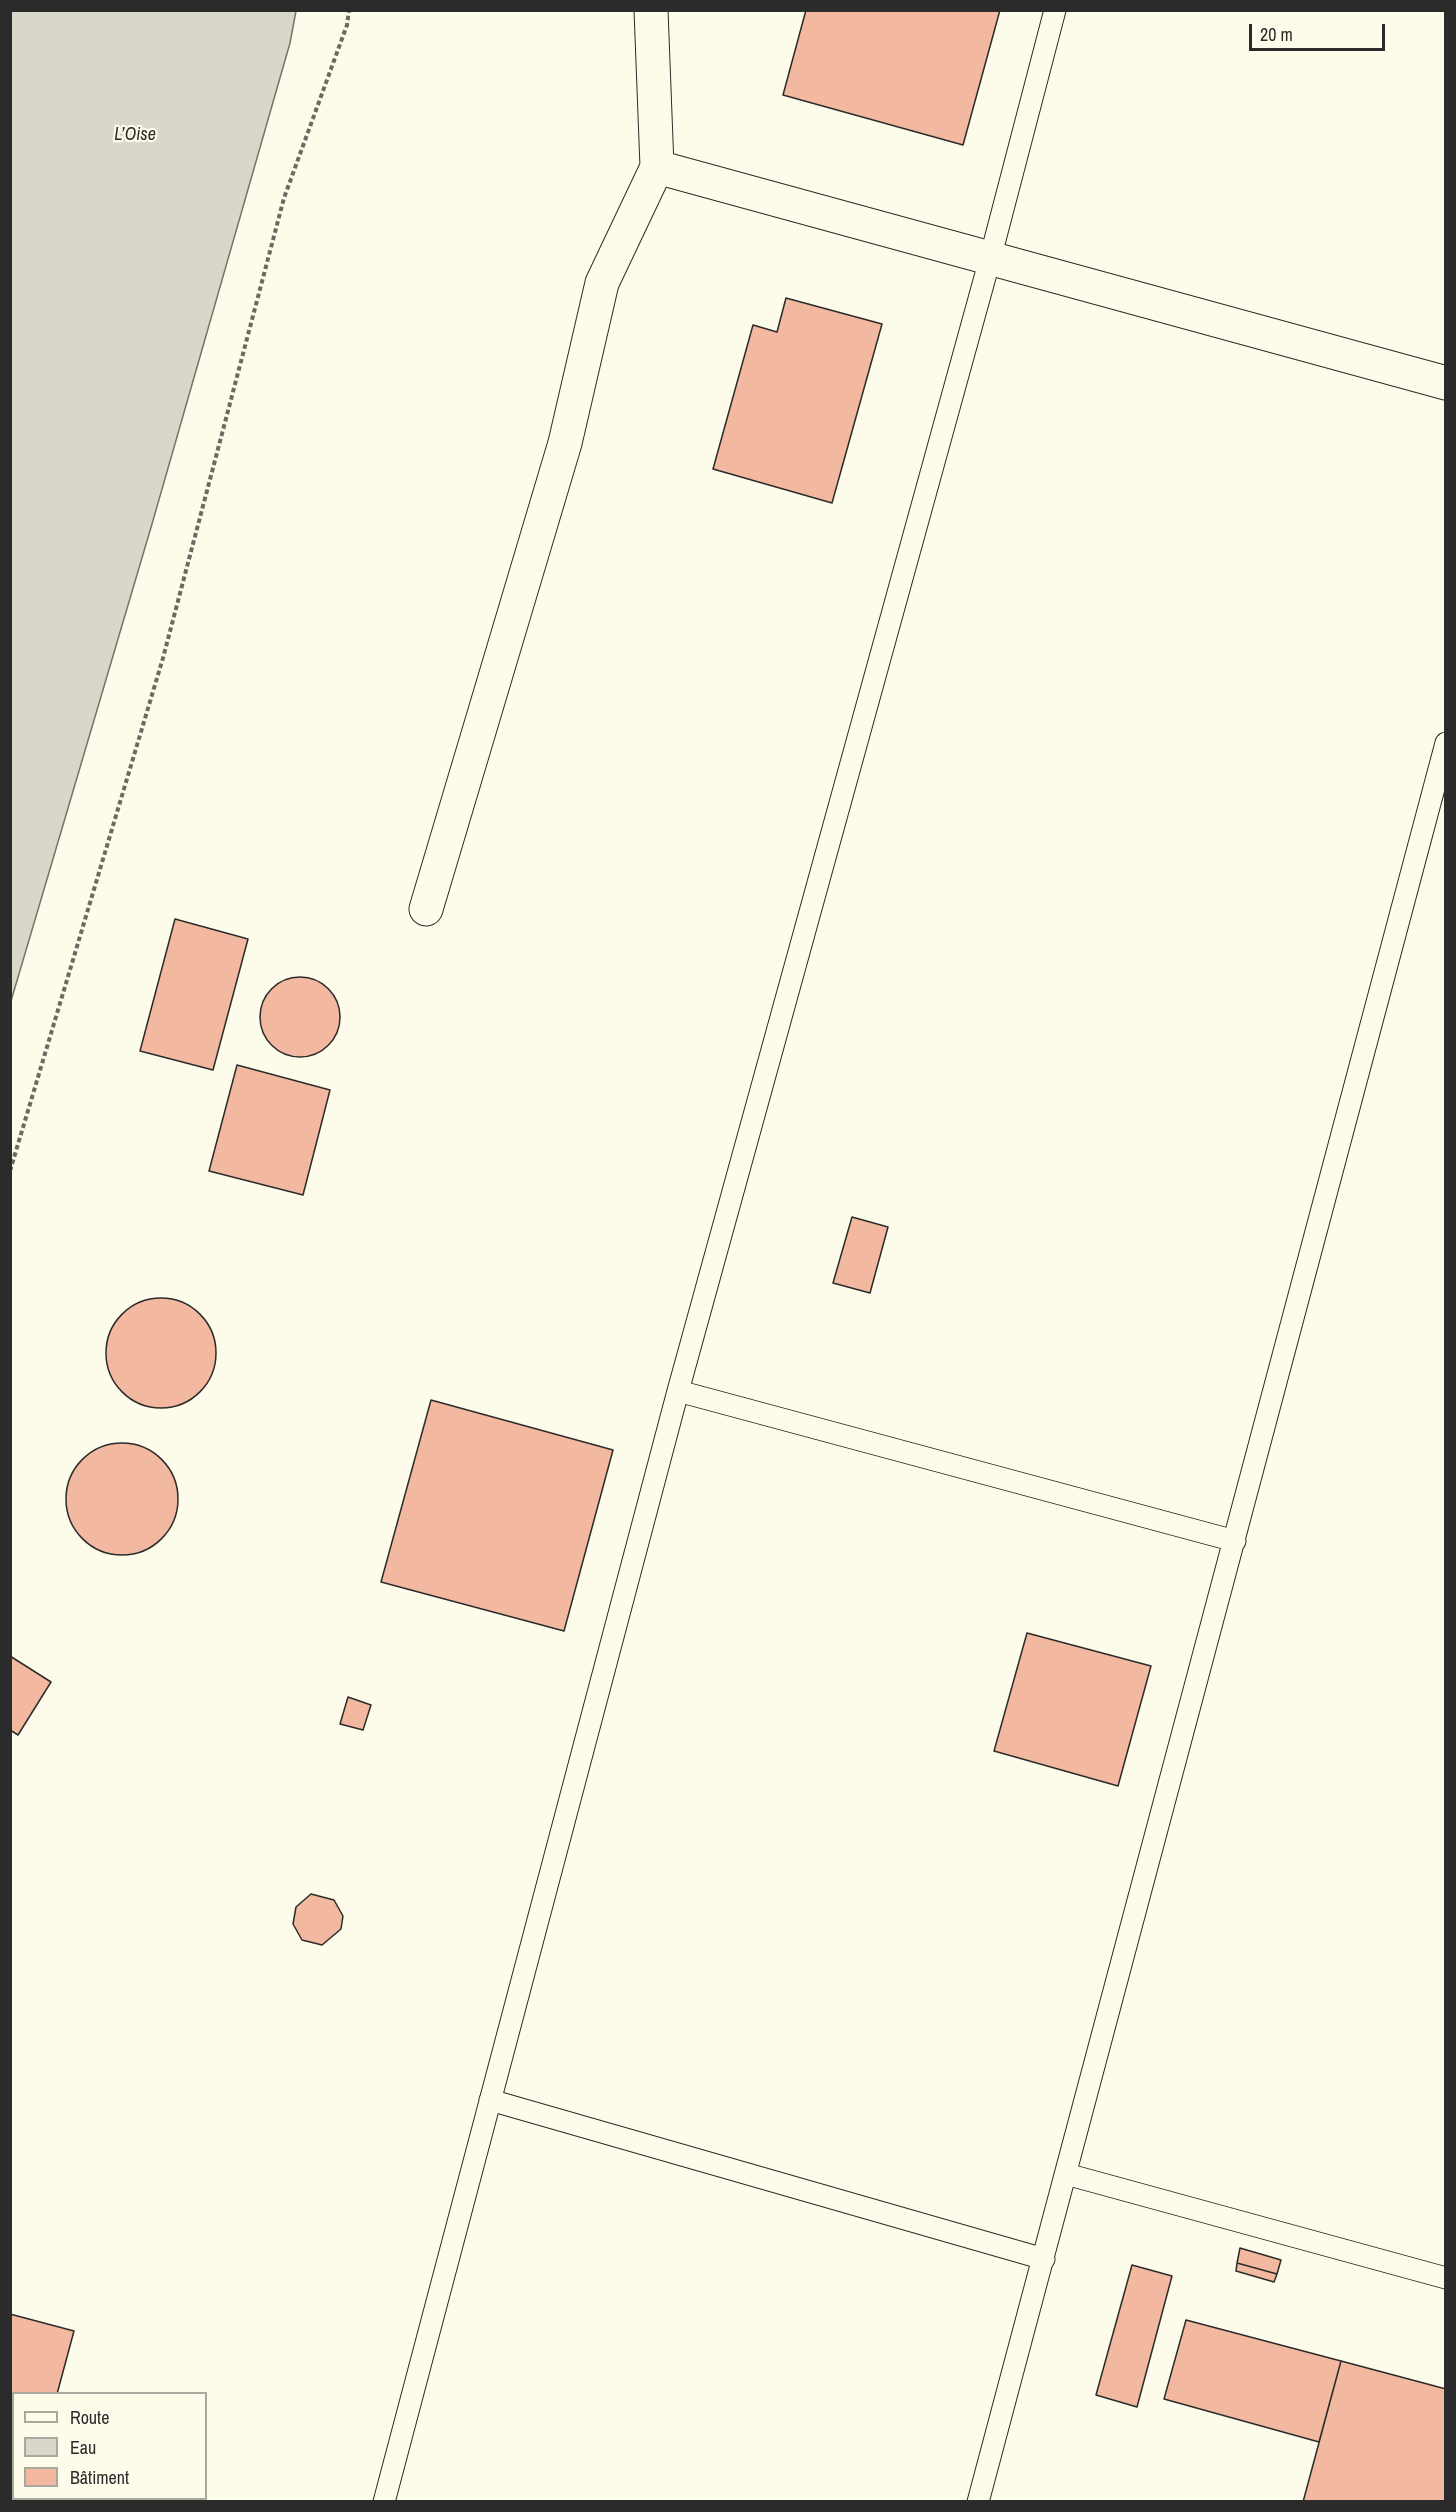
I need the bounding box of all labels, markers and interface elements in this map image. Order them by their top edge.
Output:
scale bar [1252,12,1388,50]
text: 20 m [1260,22,1293,47]
water label: L’Oise [114,124,156,146]
legend [12,2392,207,2500]
text: Route [70,2405,109,2430]
text: Eau [70,2435,96,2460]
text: Bâtiment [70,2465,129,2490]

